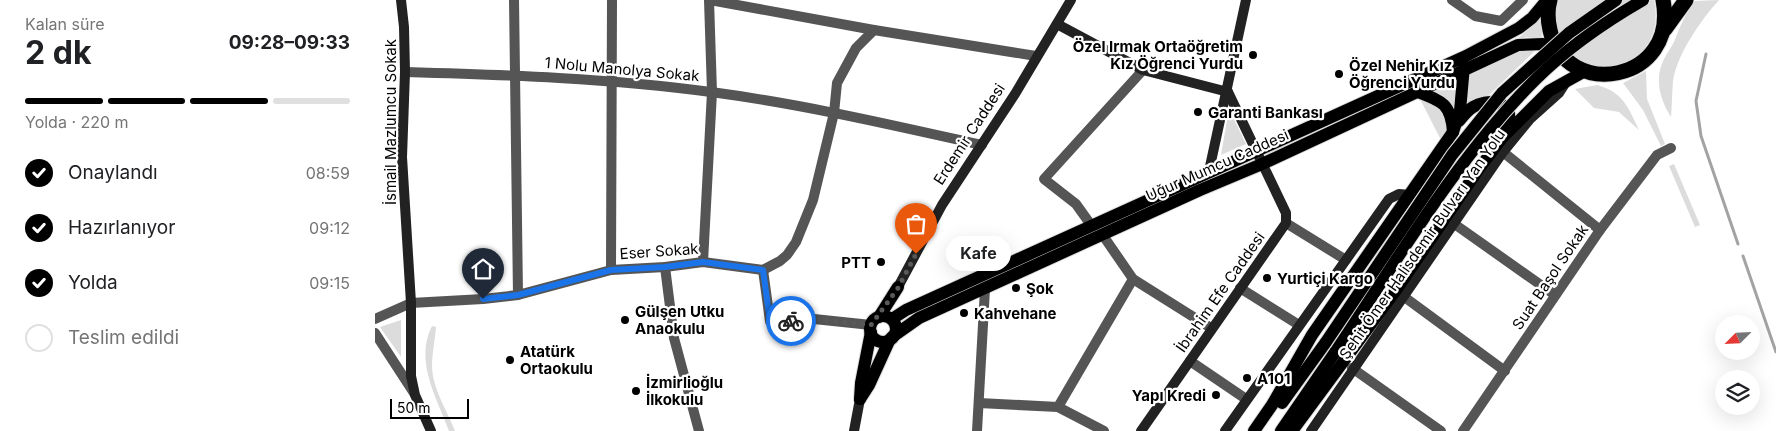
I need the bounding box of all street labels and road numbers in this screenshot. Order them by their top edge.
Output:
street label: İsmail Mazlumcu Sokak [381,38,400,205]
street label: 1 Nolu Manolya Sokak [544,53,701,85]
street label: Erdemir Caddesi [929,80,1009,188]
street label: Uğur Mumcu Caddesi [1143,125,1291,205]
street label: Şehit Ömer Halisdemir Bulvarı Yan Yolu [1335,125,1509,363]
street label: Suat Başol Sokak [1508,220,1593,333]
street label: İbrahim Efe Caddesi [1171,228,1269,356]
street label: Eser Sokak [619,239,700,263]

